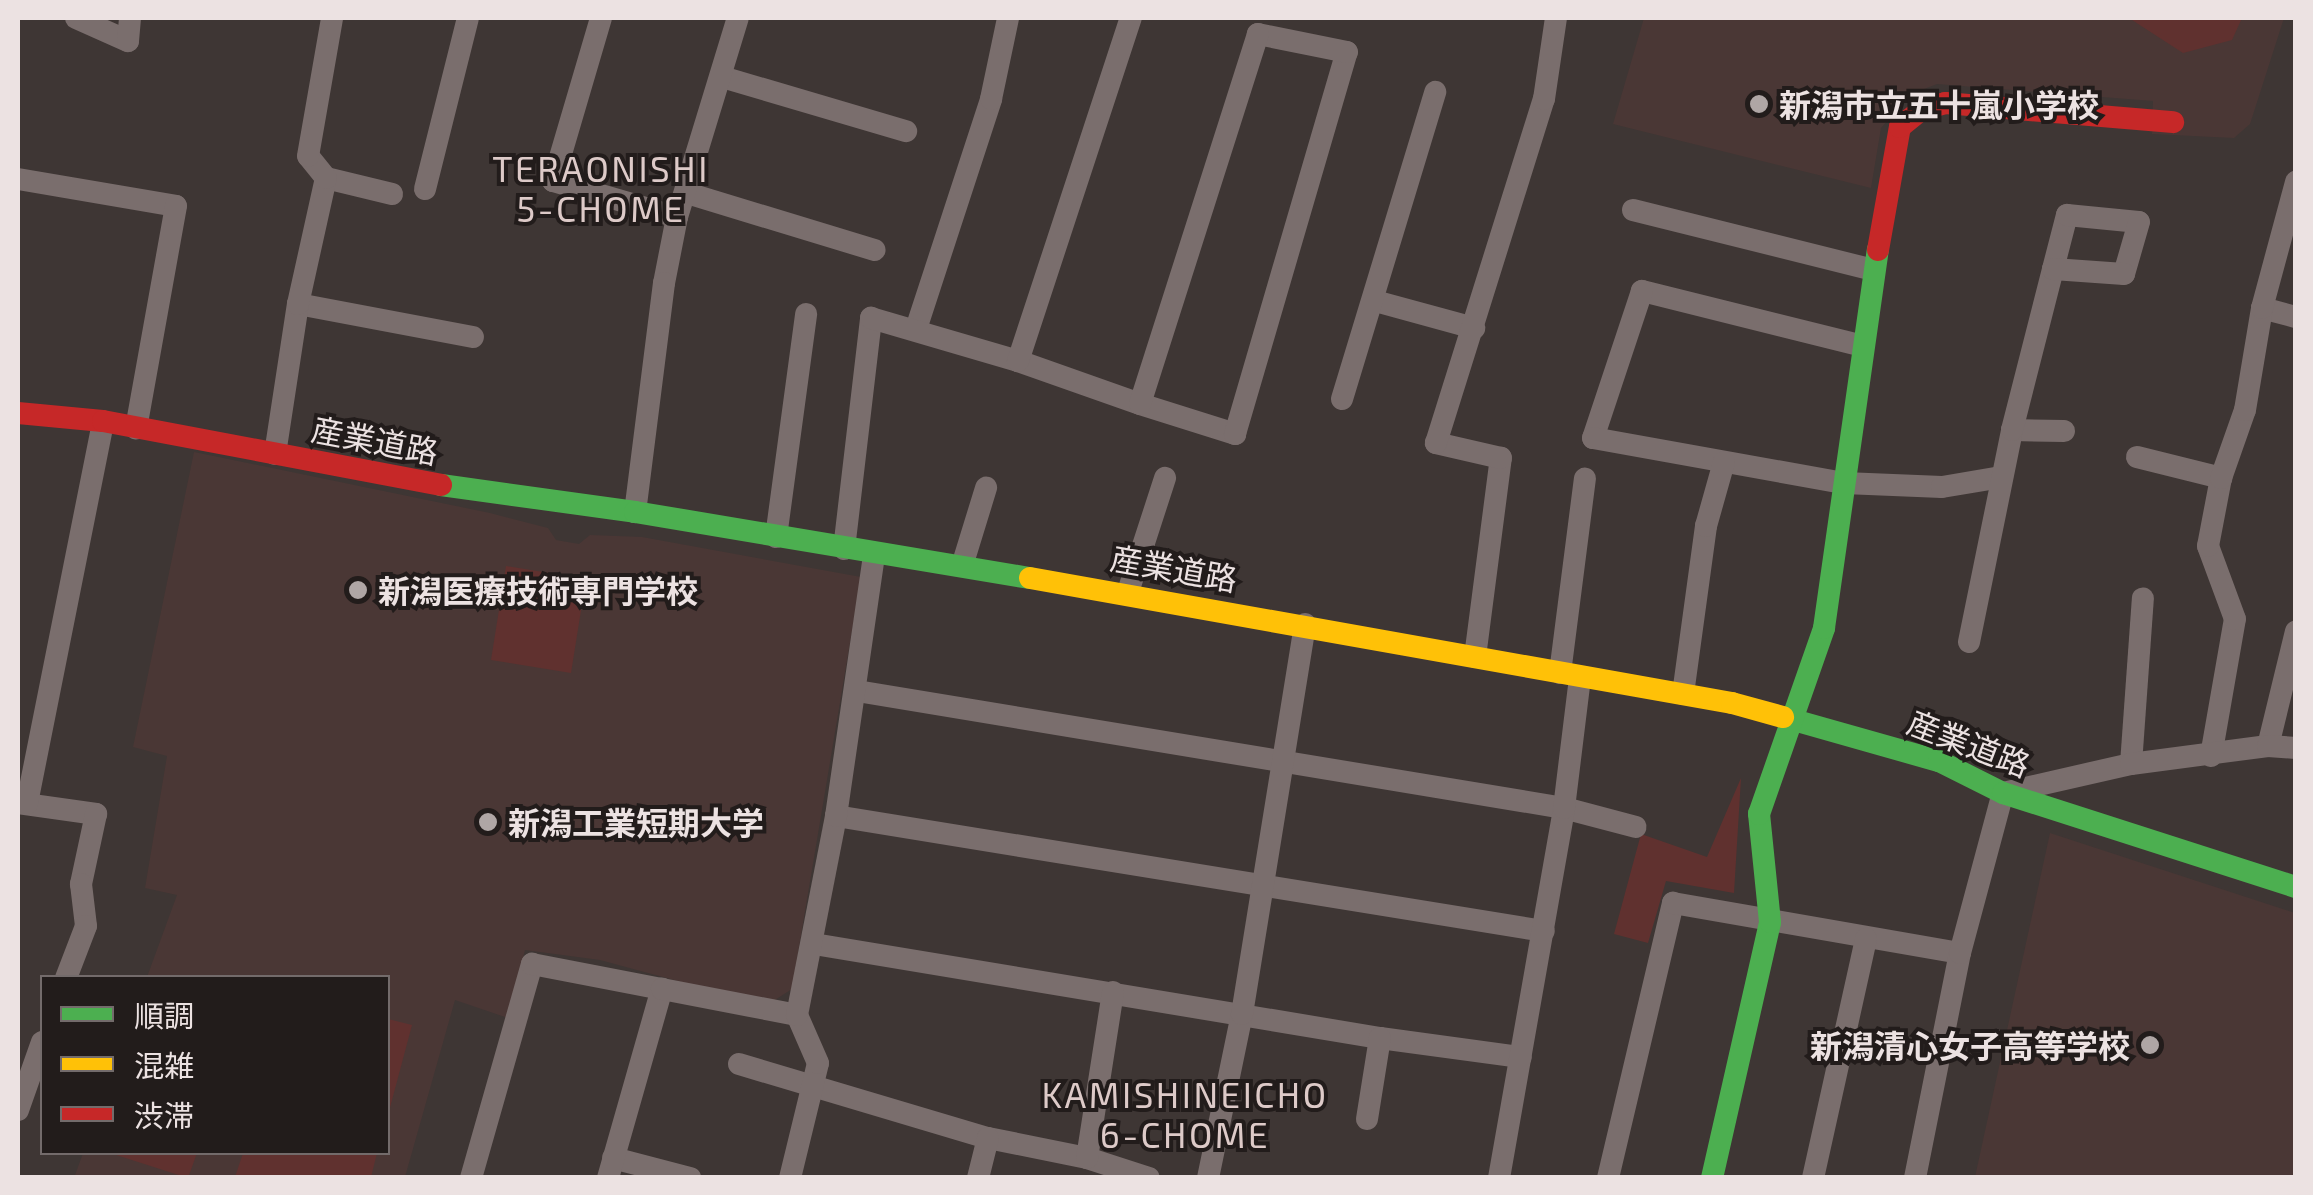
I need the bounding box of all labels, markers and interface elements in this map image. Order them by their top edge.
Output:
place label: 新潟市立五十嵐小学校 [1779,85,2099,123]
marker: 新潟市立五十嵐小学校 [1748,93,1770,115]
district label: TERAONISHI 5-CHOME [492,147,710,229]
street label: 産業道路 [309,409,441,471]
street label: 産業道路 [1108,538,1240,598]
place label: 新潟医療技術専門学校 [378,571,698,609]
marker: 新潟医療技術専門学校 [347,579,369,601]
street label: 産業道路 [1902,702,2036,784]
place label: 新潟工業短期大学 [508,803,764,841]
marker: 新潟工業短期大学 [477,811,499,833]
legend [40,975,390,1155]
text: 順調 [134,997,194,1033]
place label: 新潟清心女子高等学校 [1810,1026,2130,1064]
marker: 新潟清心女子高等学校 [2139,1034,2161,1056]
text: 混雑 [134,1047,194,1083]
district label: KAMISHINEICHO 6-CHOME [1041,1073,1329,1155]
text: 渋滞 [134,1097,194,1133]

